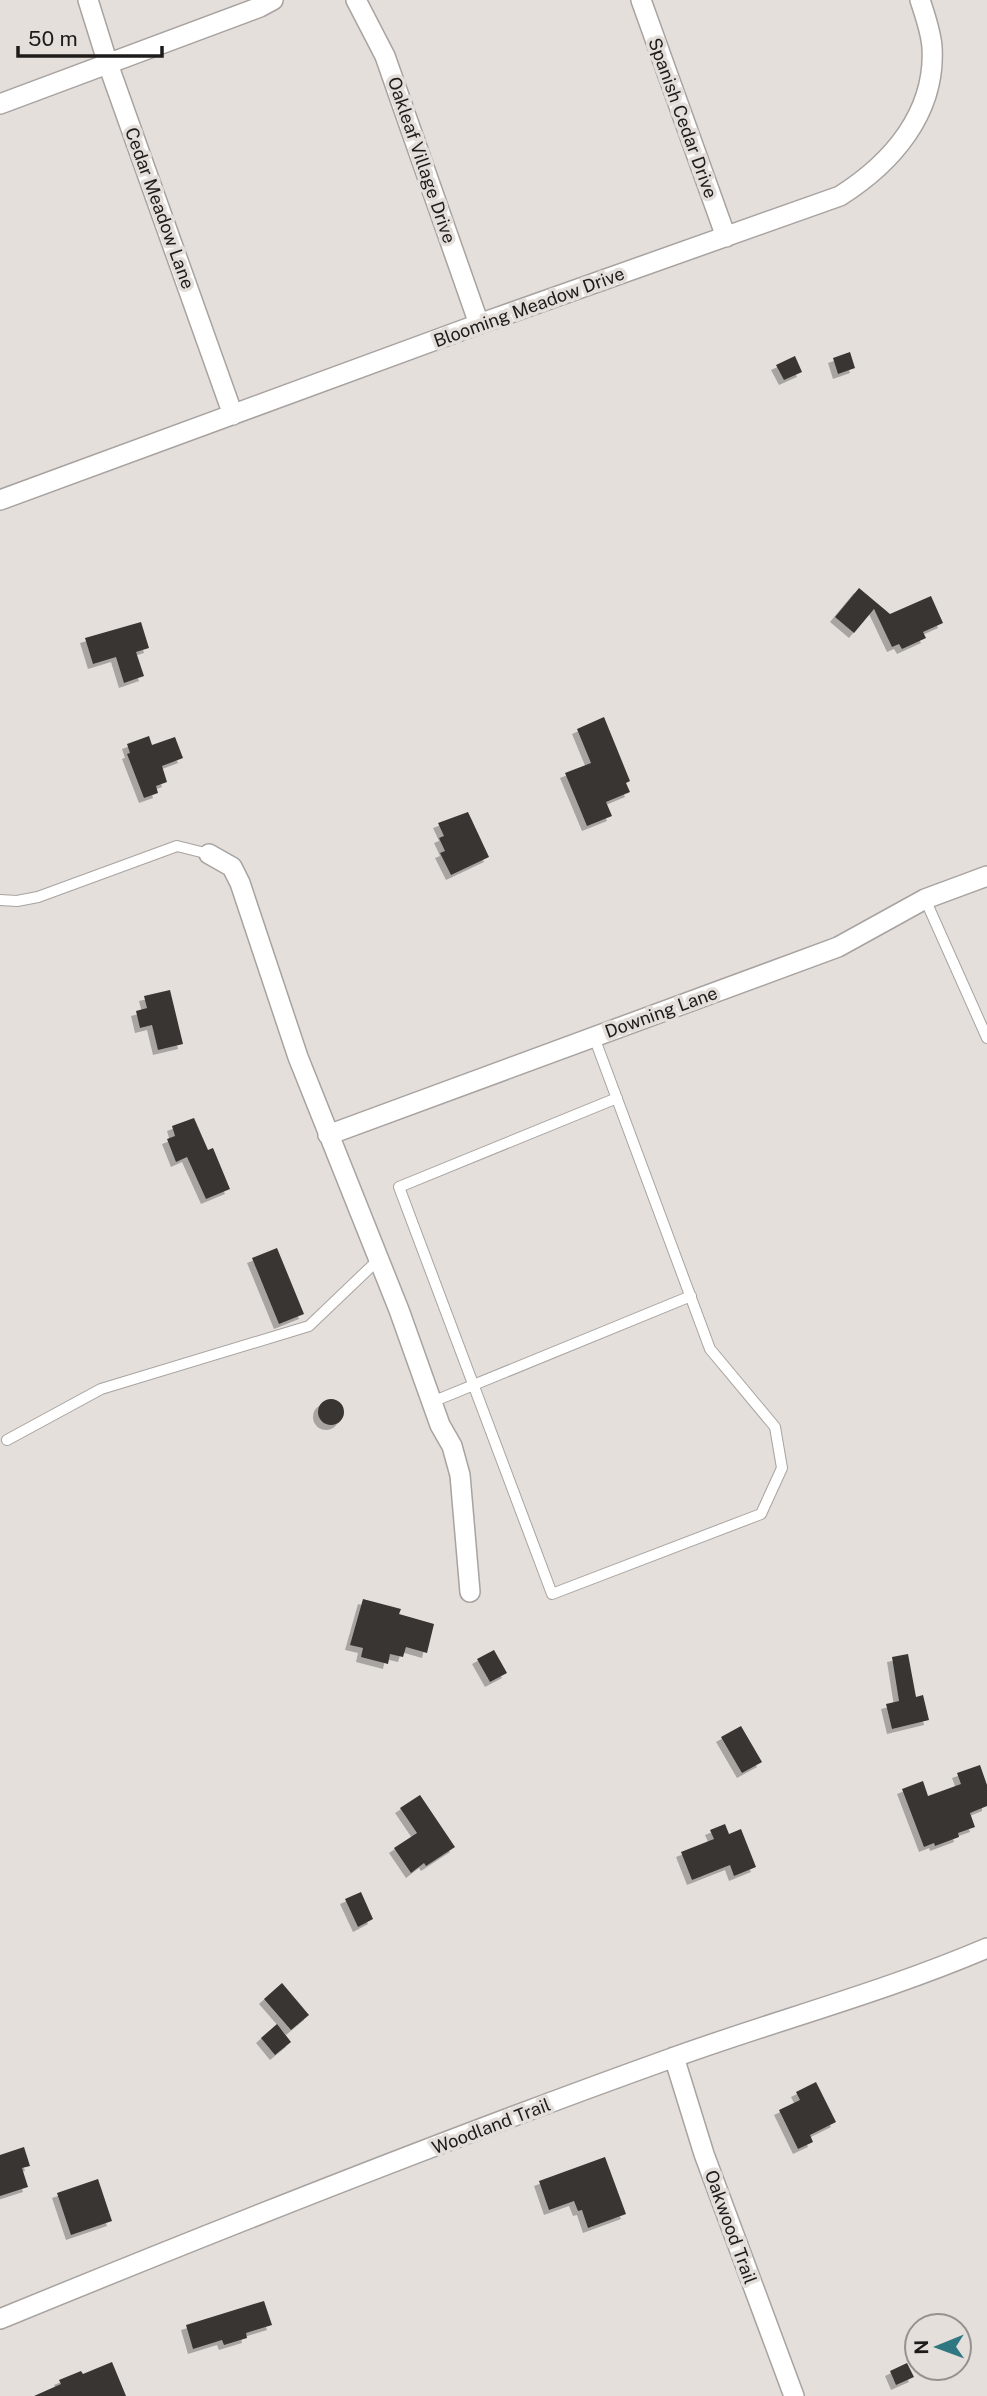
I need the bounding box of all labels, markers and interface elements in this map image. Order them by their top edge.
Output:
scale bar [18,14,161,58]
text: 50 m [28,26,78,51]
street label: Spanish Cedar Drive [644,35,722,201]
street label: Oakleaf Village Drive [384,74,460,246]
street label: Cedar Meadow Lane [121,124,199,292]
street label: Blooming Meadow Drive [431,263,627,351]
street label: Downing Lane [602,982,720,1042]
street label: Woodland Trail [429,2094,553,2158]
street label: Oakwood Trail [701,2167,761,2287]
north arrow [903,2312,973,2382]
text: N [910,2340,932,2355]

